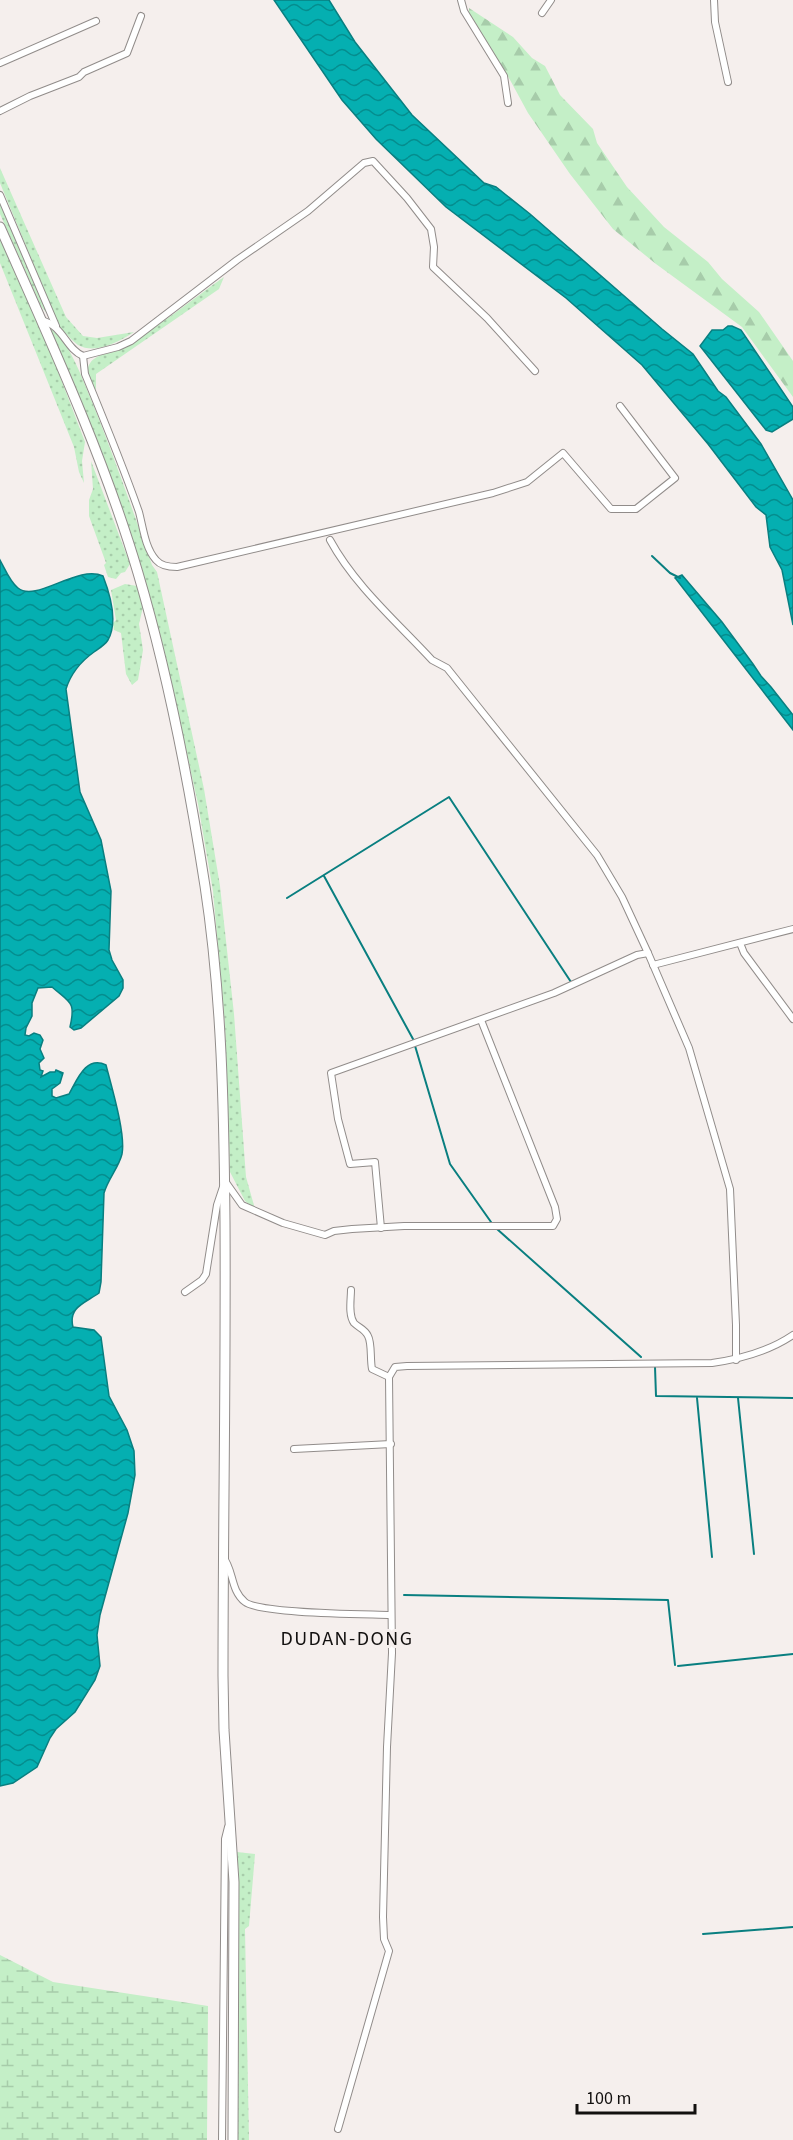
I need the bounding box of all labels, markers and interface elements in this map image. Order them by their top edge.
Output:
district label: DUDAN-DONG [280,1625,414,1653]
scale bar [577,2077,696,2115]
text: 100 m [586,2086,631,2111]

